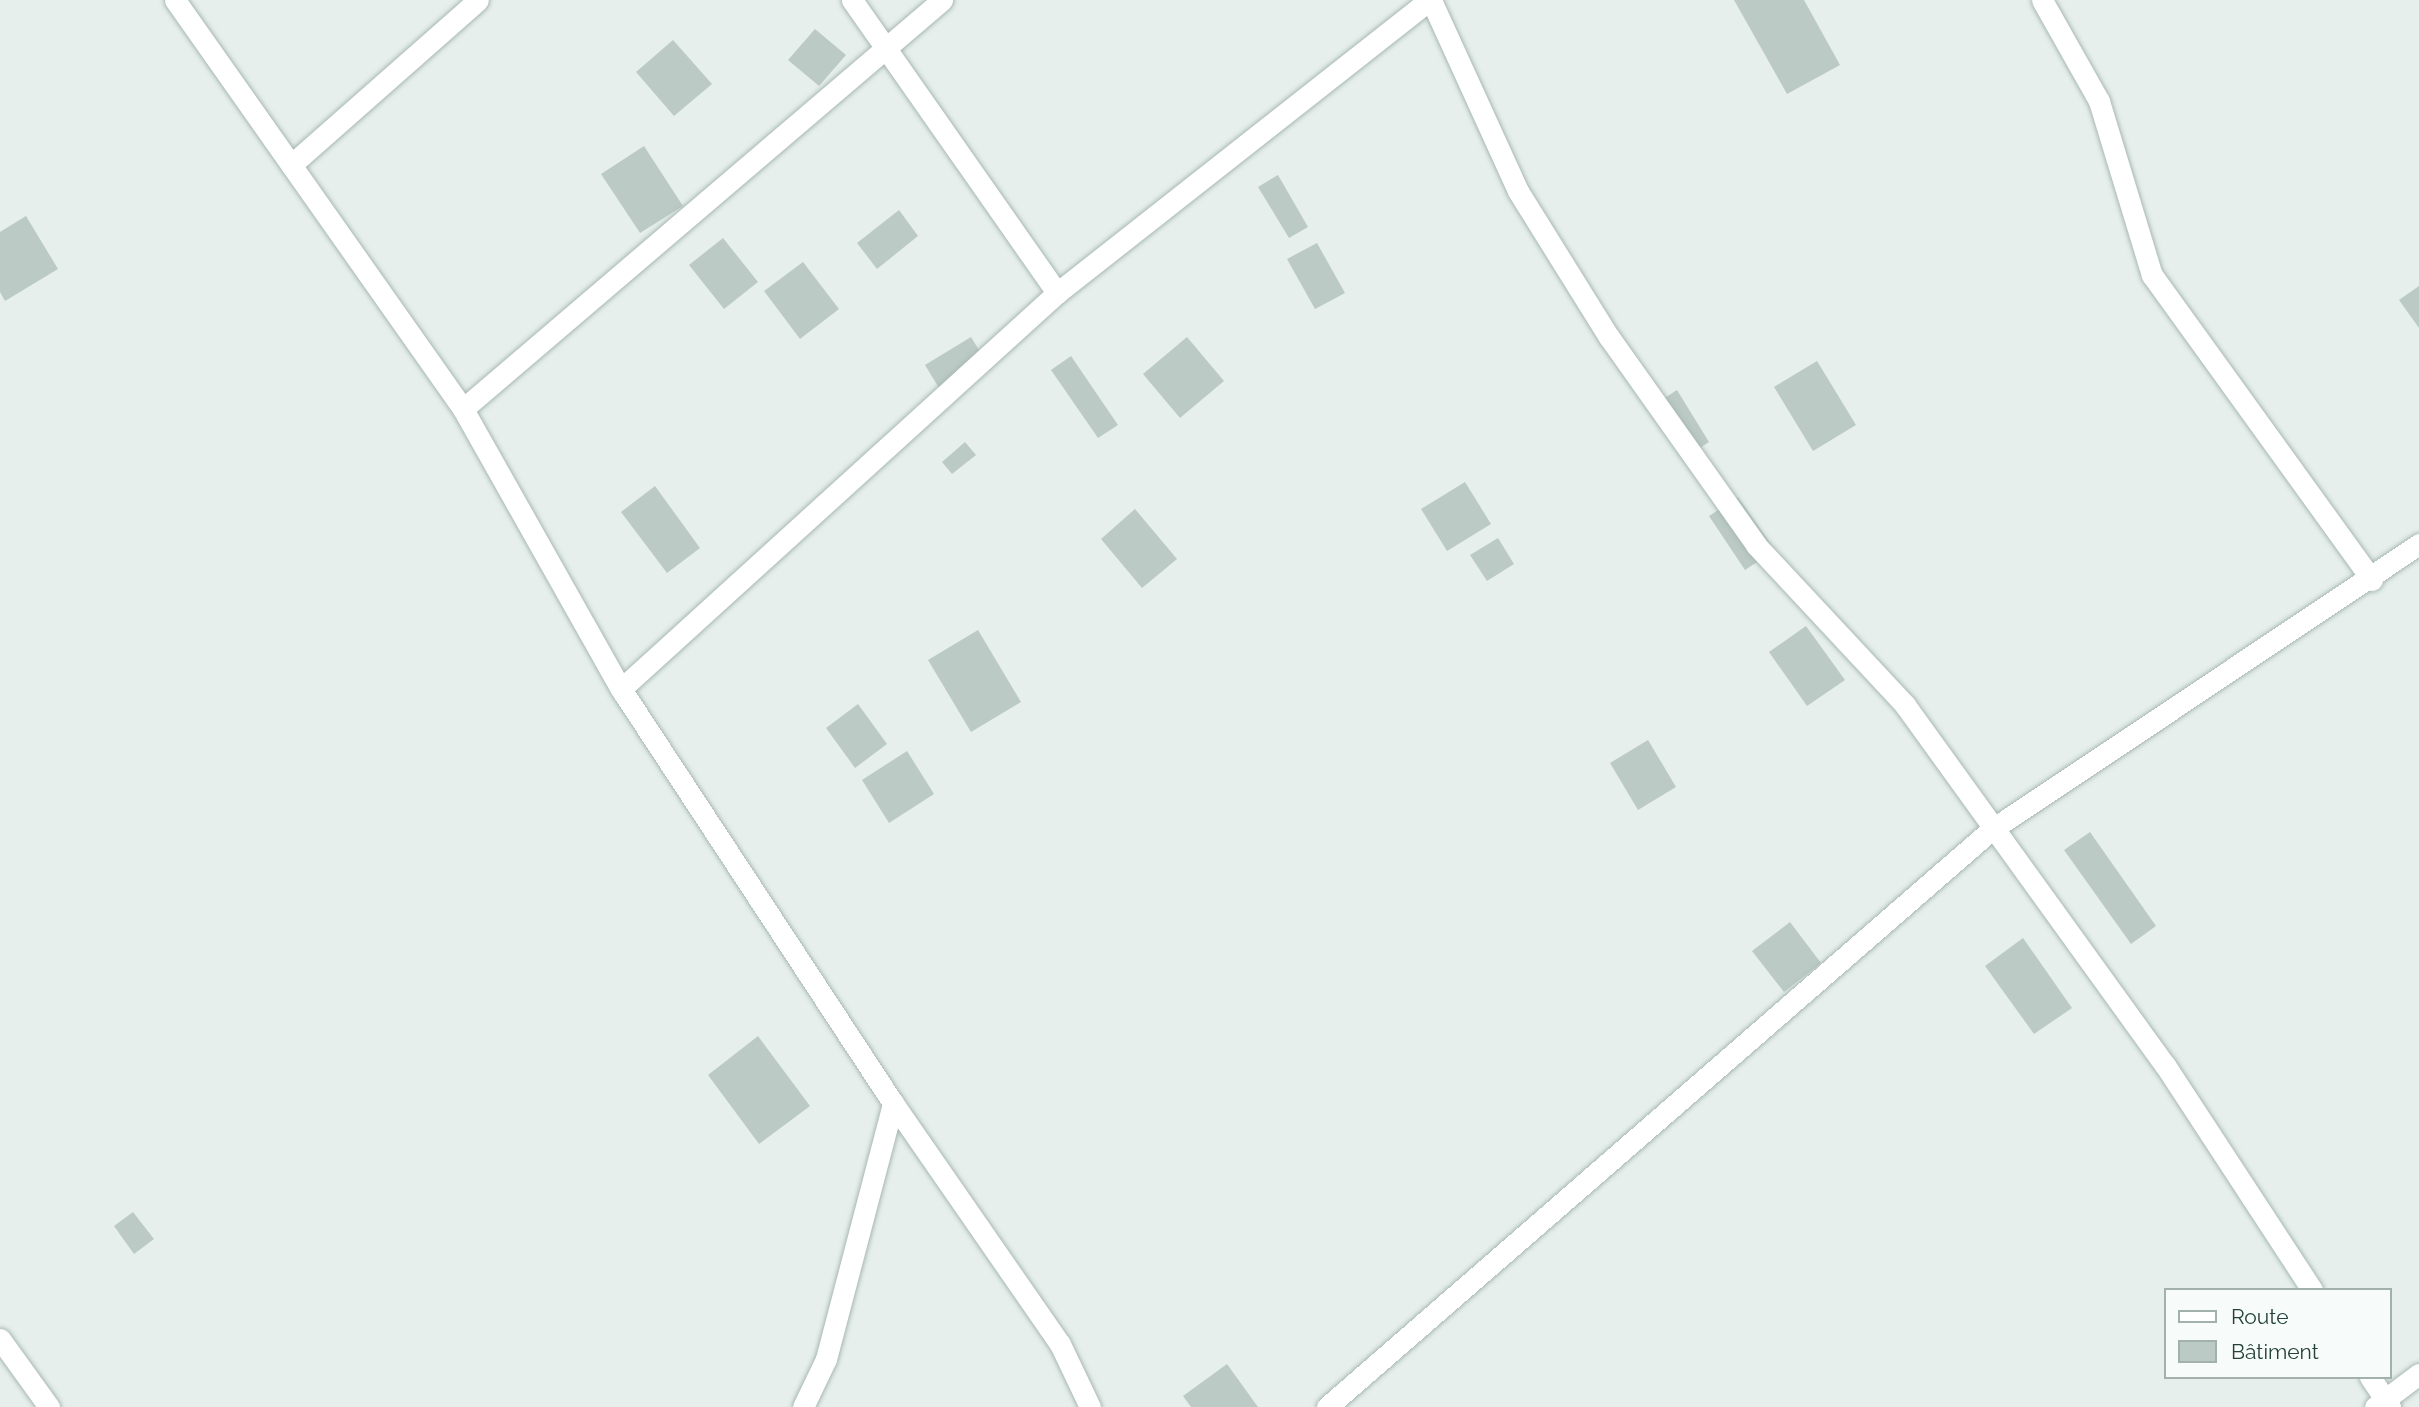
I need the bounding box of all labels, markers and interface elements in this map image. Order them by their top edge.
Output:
legend [2164,1288,2391,1379]
text: Route [2231,1304,2289,1329]
text: Bâtiment [2231,1339,2319,1364]

